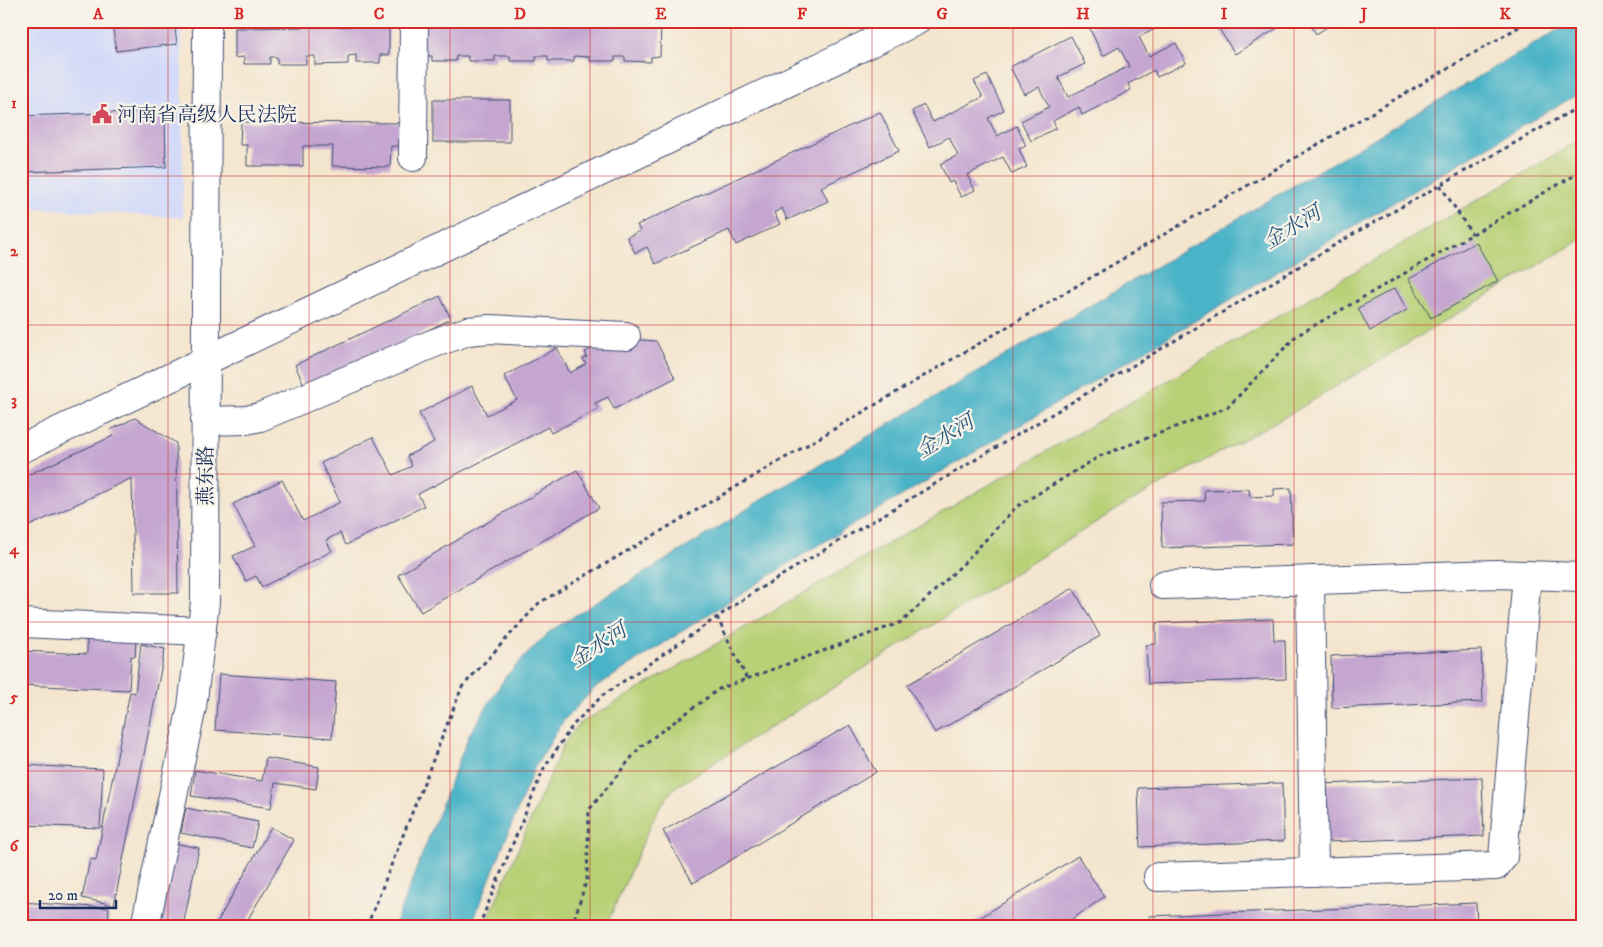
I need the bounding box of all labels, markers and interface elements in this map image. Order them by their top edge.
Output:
text: A [92,4,104,24]
text: B [234,4,244,24]
text: C [374,4,384,24]
text: D [514,4,526,24]
text: E [655,4,667,24]
text: F [797,4,807,24]
text: G [936,4,948,24]
text: H [1076,4,1090,24]
text: I [1221,4,1228,24]
text: J [1359,4,1368,24]
text: K [1499,4,1511,24]
text: 1 [11,93,17,113]
public building icon: 河南省高级人民法院 [91,103,113,125]
place label: 河南省高级人民法院 [117,103,297,128]
water label: 金水河 [1259,198,1330,255]
text: 2 [10,241,19,261]
text: 3 [11,390,17,410]
water label: 金水河 [912,407,983,464]
street label: 燕东路 [194,446,219,506]
text: 4 [8,539,19,559]
water label: 金水河 [565,616,635,674]
text: 5 [9,687,18,707]
text: 6 [10,836,20,856]
scale bar [40,877,116,909]
text: 20 m [48,886,78,905]

